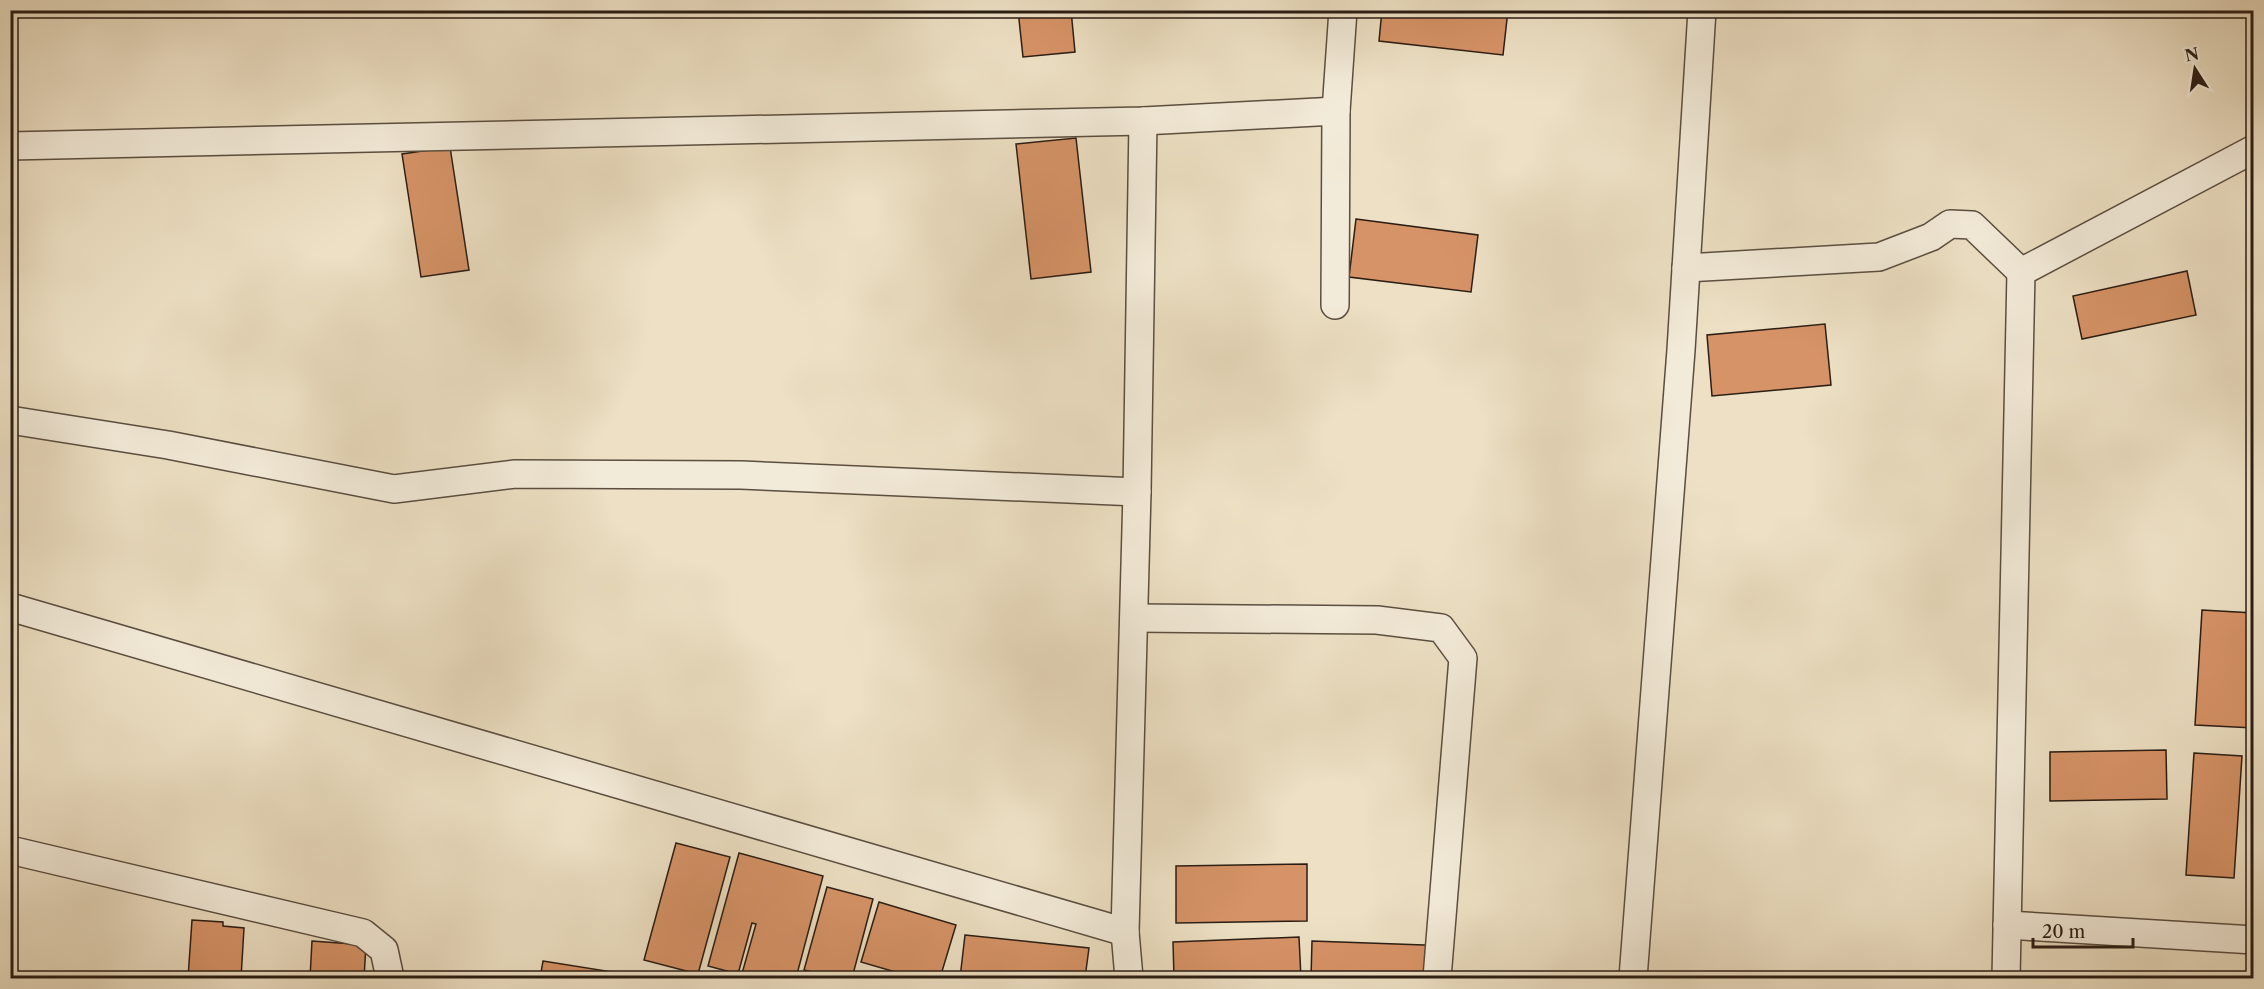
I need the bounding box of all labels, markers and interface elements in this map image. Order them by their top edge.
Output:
north arrow [2165,39,2225,99]
text: N [2183,43,2201,66]
scale bar [2033,911,2134,949]
text: 20 m [2042,921,2086,943]

